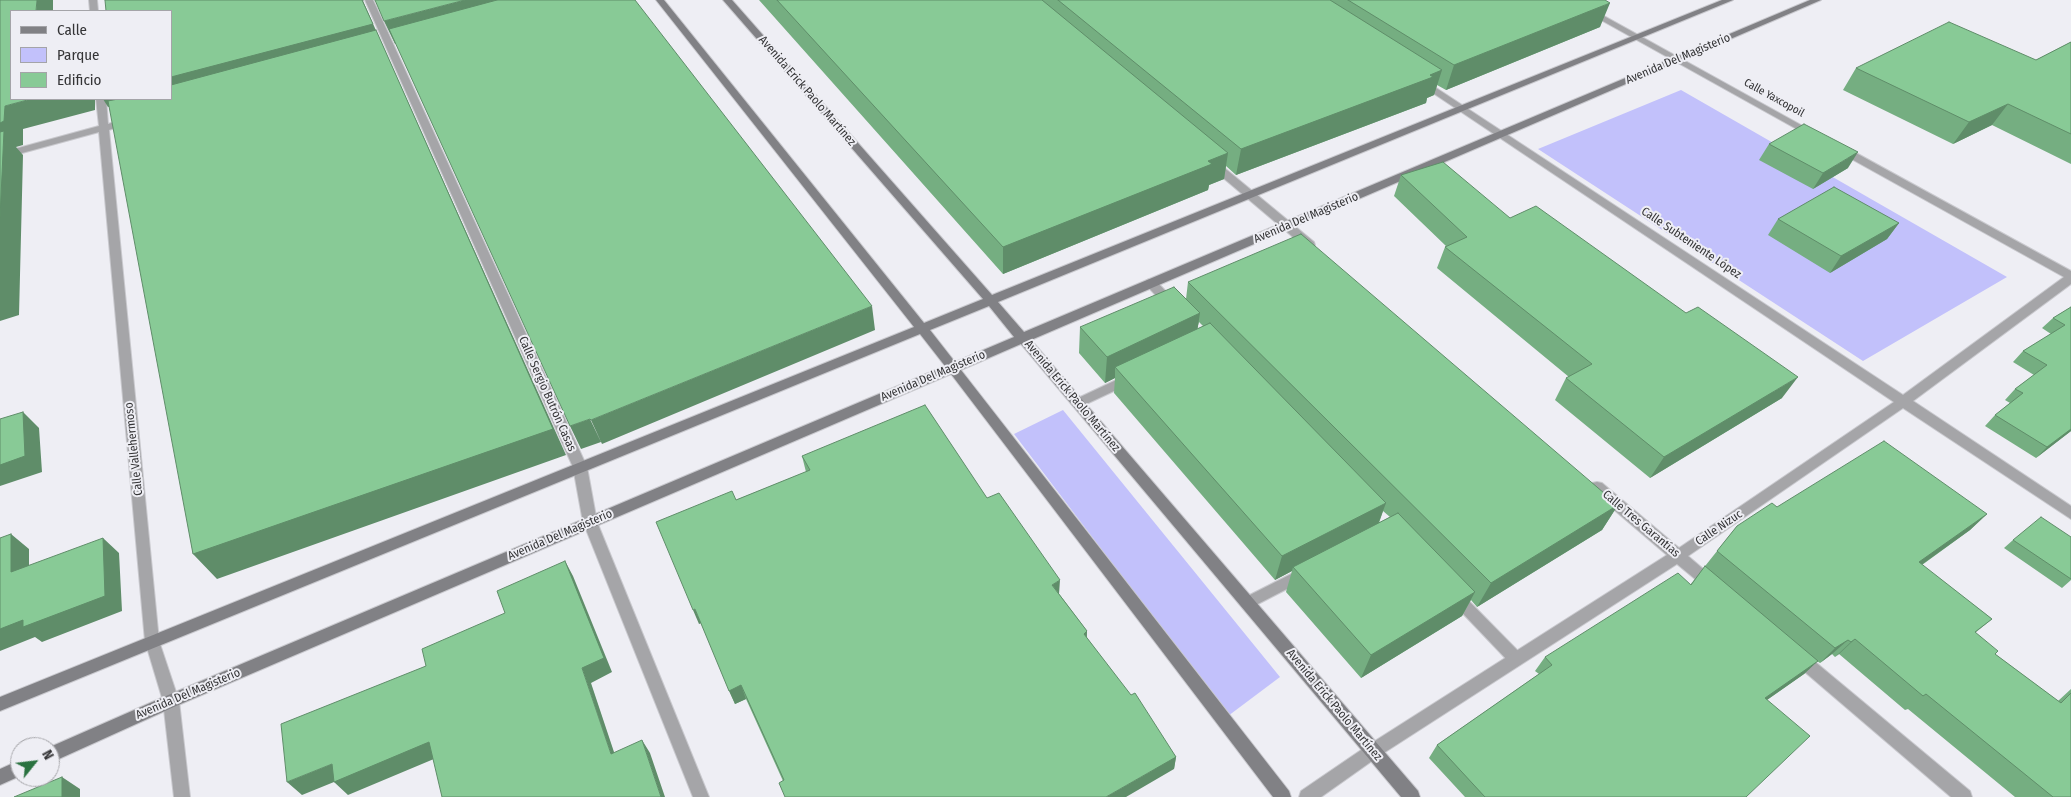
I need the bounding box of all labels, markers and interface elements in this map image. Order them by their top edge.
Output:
legend [10,10,172,100]
text: Calle [57,21,87,39]
street label: Avenida Del Magisterio [1624,30,1732,88]
street label: Avenida Erick Paolo Martínez [755,33,859,149]
text: Parque [57,46,100,64]
text: Edificio [57,71,102,89]
street label: Calle Yaxcopoil [1742,76,1806,120]
street label: Avenida Del Magisterio [1252,189,1360,247]
street label: Calle Subteniente López [1638,204,1744,282]
street label: Calle Sergio Butrón Casas [515,334,579,454]
street label: Avenida Erick Paolo Martínez [1021,337,1123,455]
street label: Avenida Del Magisterio [879,347,987,405]
street label: Calle Vallehermoso [122,402,146,496]
street label: Calle Tres Garantías [1599,488,1683,560]
street label: Avenida Del Magisterio [506,506,614,564]
street label: Calle Nizuc [1693,507,1745,549]
street label: Avenida Erick Paolo Martínez [1283,646,1385,764]
street label: Avenida Del Magisterio [134,665,242,723]
north arrow [10,737,60,787]
text: N [38,747,57,763]

